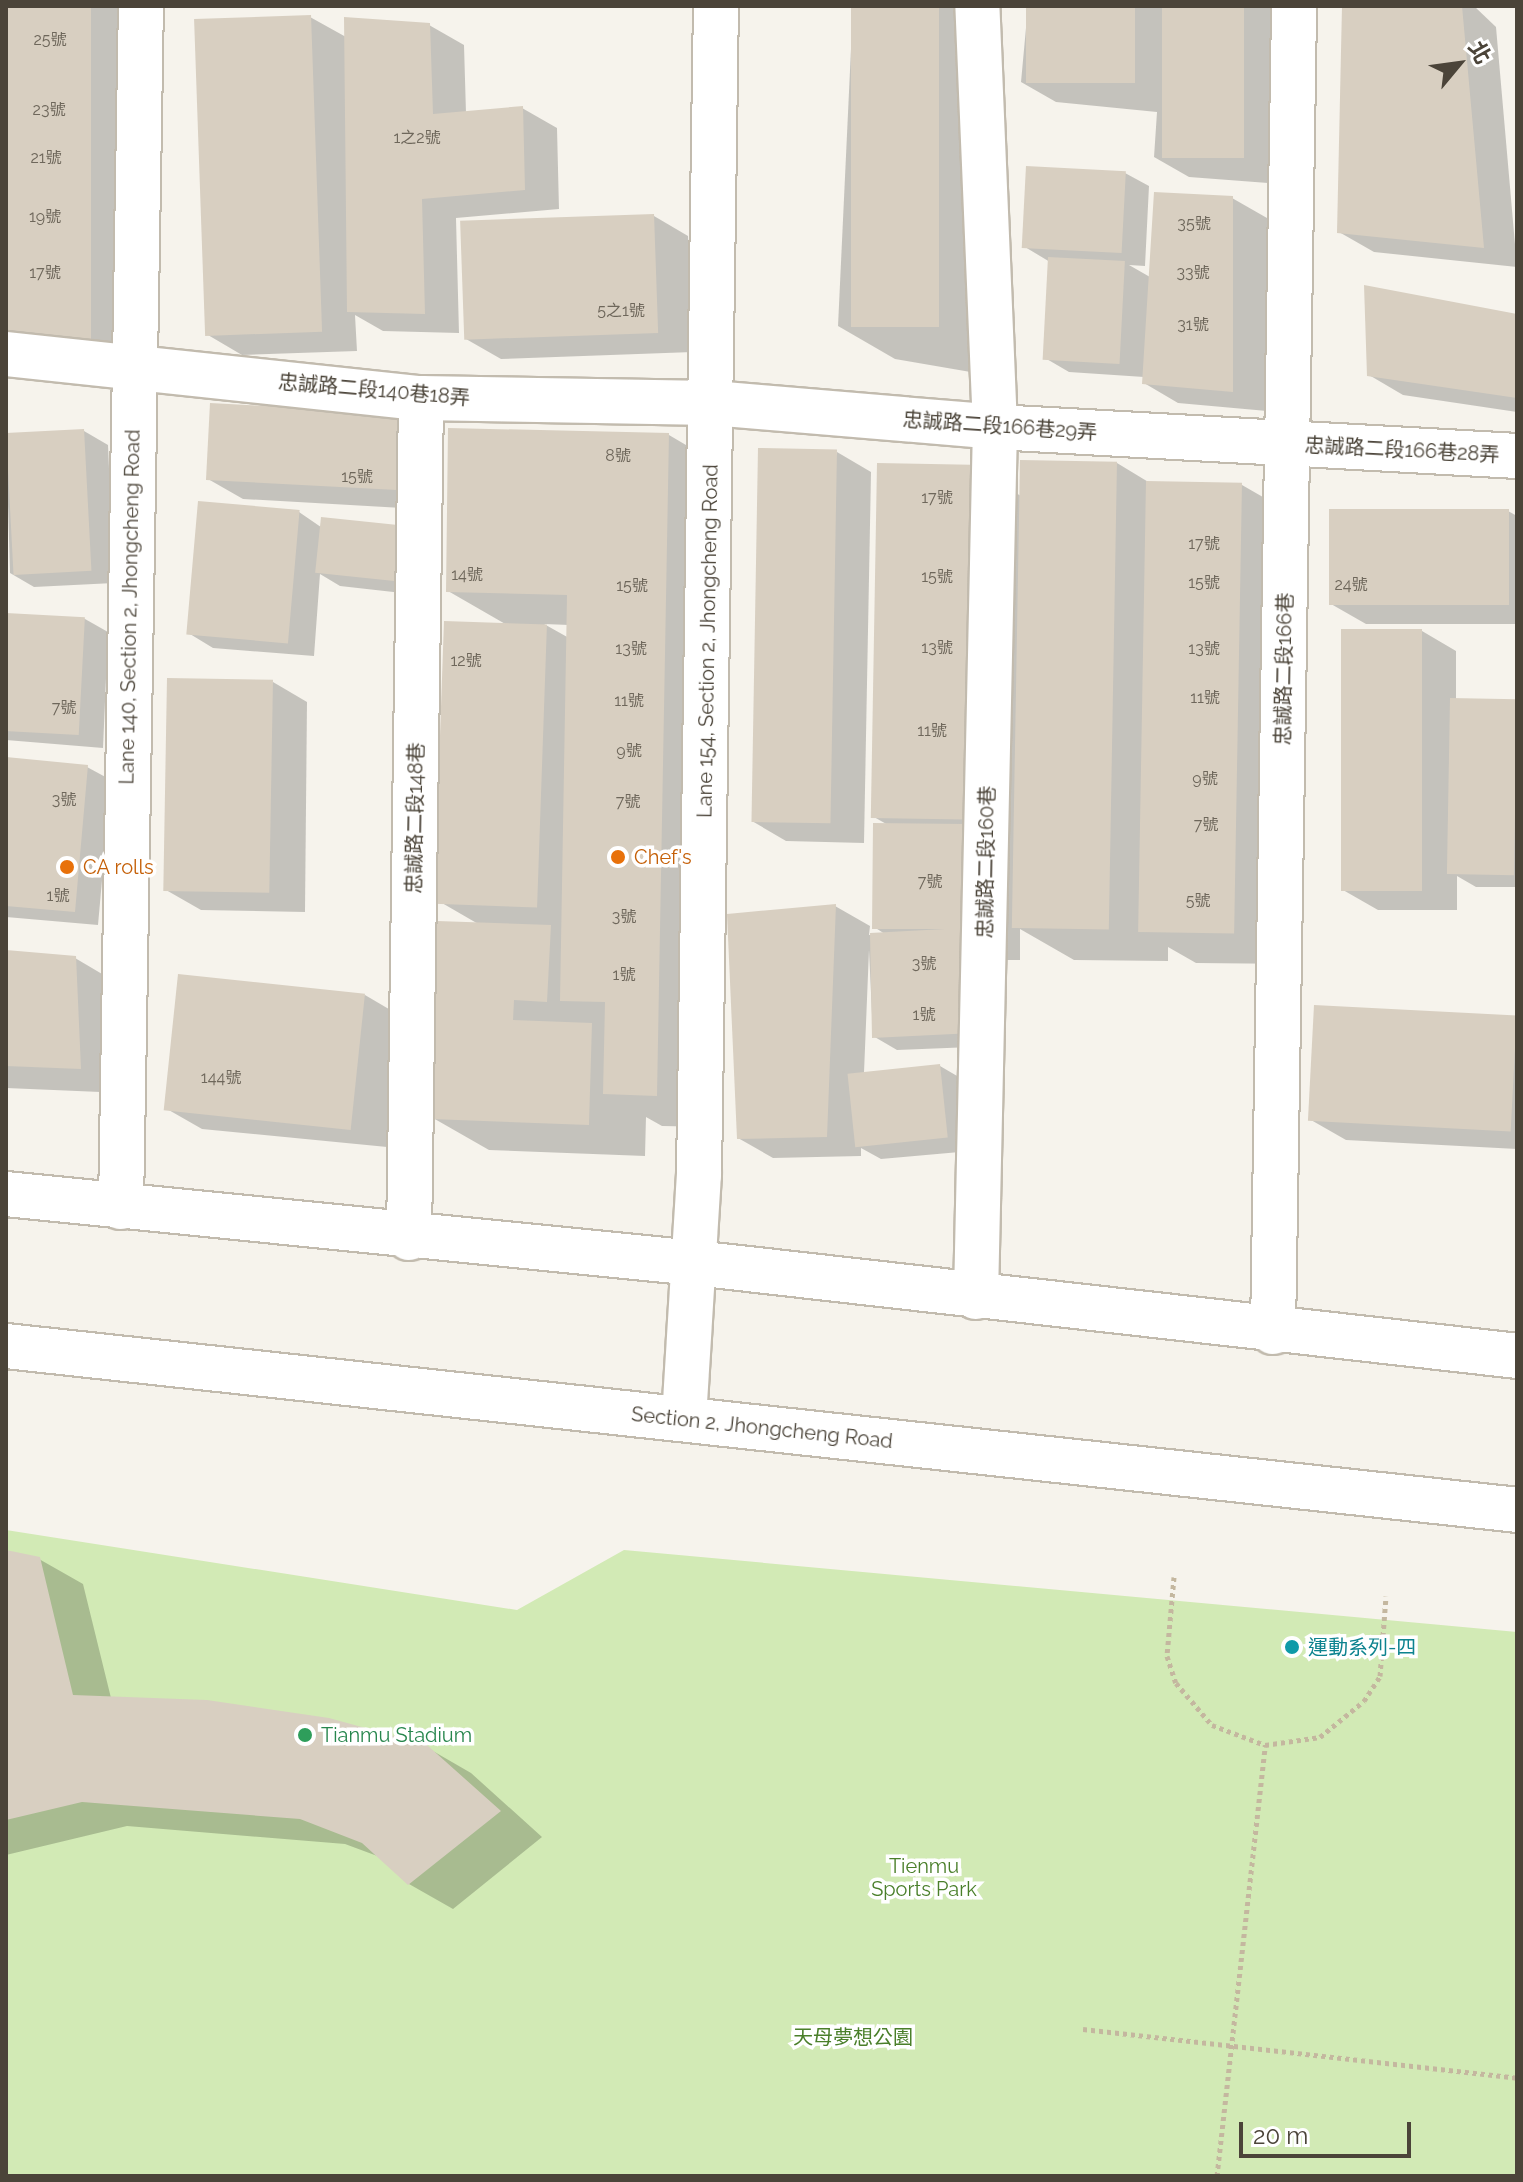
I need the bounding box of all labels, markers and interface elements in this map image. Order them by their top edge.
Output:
north arrow [1419,24,1499,104]
house number: 25號 [33,30,67,50]
text: 北 [1463,36,1497,68]
house number: 23號 [33,100,65,120]
house number: 1之2號 [393,128,441,148]
house number: 21號 [30,148,62,168]
house number: 19號 [29,207,61,227]
house number: 35號 [1177,214,1211,234]
house number: 17號 [29,263,61,283]
house number: 33號 [1176,263,1210,283]
house number: 5之1號 [597,301,645,321]
house number: 31號 [1177,315,1209,335]
street label: 忠誠路二段140巷18弄 [277,370,471,410]
street label: 忠誠路二段166巷29弄 [902,407,1098,445]
street label: Lane 140, Section 2, Jhongcheng Road [115,429,145,785]
street label: 忠誠路二段166巷28弄 [1304,433,1500,467]
house number: 8號 [605,446,631,466]
street label: Lane 154, Section 2, Jhongcheng Road [693,464,723,818]
house number: 15號 [341,467,373,487]
house number: 17號 [921,488,953,508]
house number: 17號 [1188,534,1220,554]
house number: 14號 [451,565,483,585]
house number: 15號 [921,567,953,587]
house number: 15號 [1188,573,1220,593]
house number: 24號 [1334,575,1368,595]
house number: 15號 [616,576,648,596]
street label: 忠誠路二段166巷 [1271,592,1297,746]
house number: 13號 [921,638,953,658]
house number: 13號 [615,639,647,659]
house number: 13號 [1188,639,1220,659]
house number: 12號 [450,651,482,671]
house number: 11號 [1190,688,1220,708]
house number: 11號 [614,691,644,711]
house number: 7號 [52,698,76,718]
house number: 11號 [917,721,947,741]
house number: 9號 [616,741,642,761]
street label: 忠誠路二段148巷 [402,742,428,894]
house number: 9號 [1192,769,1218,789]
street label: 忠誠路二段160巷 [973,785,999,939]
house number: 3號 [52,790,76,810]
house number: 7號 [616,792,640,812]
house number: 7號 [1194,815,1218,835]
place label: Chef's [634,845,692,869]
marker: Chef's [609,848,627,866]
place label: CA rolls [83,855,154,879]
marker: CA rolls [58,858,76,876]
house number: 7號 [918,872,942,892]
house number: 1號 [47,886,69,906]
house number: 5號 [1186,891,1210,911]
house number: 3號 [612,907,636,927]
house number: 3號 [912,954,936,974]
house number: 1號 [613,965,635,985]
house number: 1號 [913,1005,935,1025]
house number: 144號 [201,1068,241,1088]
street label: Section 2, Jhongcheng Road [630,1402,894,1454]
place label: 運動系列-四 [1308,1635,1416,1659]
marker: 運動系列-四 [1283,1638,1301,1656]
place label: Tianmu Stadium [321,1723,472,1747]
marker: Tianmu Stadium [296,1726,314,1744]
park label: Tienmu Sports Park [871,1854,977,1901]
park label: 天母夢想公園 [793,2025,913,2049]
scale bar [1243,2106,1415,2156]
text: 20 m [1253,2121,1308,2150]

